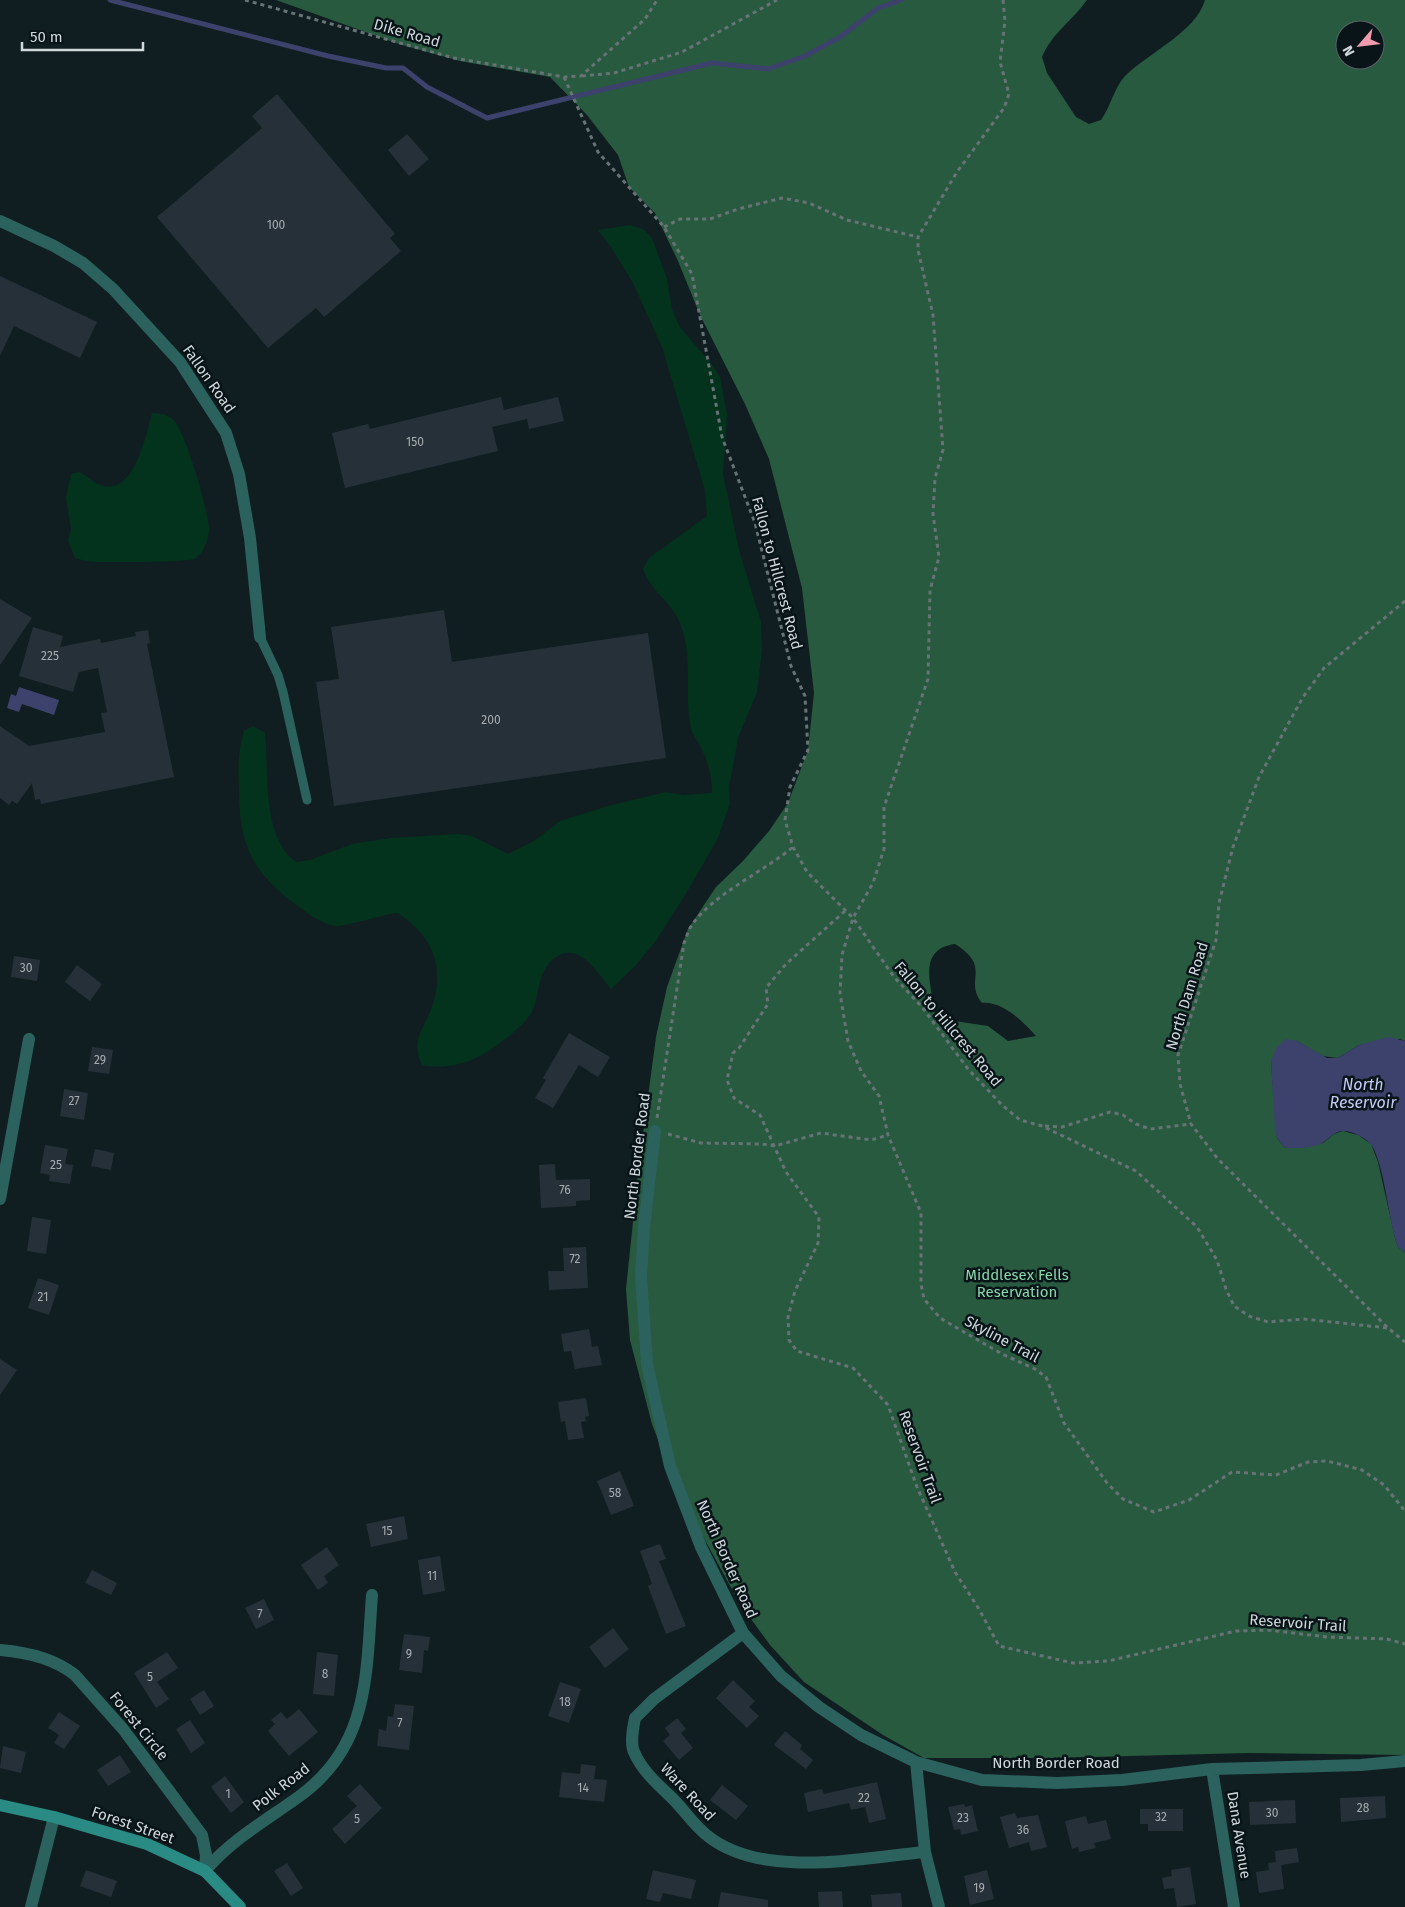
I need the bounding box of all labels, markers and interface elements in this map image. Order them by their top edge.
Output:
street label: Dike Road [372,15,442,51]
scale bar [22,20,144,52]
north arrow [1335,20,1385,70]
text: 50 m [30,28,63,46]
text: N [1339,43,1359,59]
house number: 100 [267,218,286,232]
street label: Fallon Road [179,341,239,417]
house number: 150 [406,435,424,449]
street label: Fallon to Hillcrest Road [748,495,806,651]
house number: 225 [41,649,59,663]
house number: 200 [481,713,501,727]
street label: North Dam Road [1162,940,1212,1052]
street label: Fallon to Hillcrest Road [890,958,1006,1090]
house number: 30 [20,961,33,975]
house number: 29 [94,1053,106,1067]
water label: North Reservoir [1330,1075,1397,1112]
street label: North Border Road [620,1092,654,1220]
house number: 27 [68,1094,80,1108]
house number: 25 [50,1158,62,1172]
house number: 76 [559,1183,571,1197]
house number: 72 [569,1252,581,1266]
park label: Middlesex Fells Reservation [965,1266,1069,1301]
house number: 21 [38,1290,48,1304]
street label: Skyline Trail [962,1312,1043,1367]
street label: Reservoir Trail [895,1408,945,1506]
house number: 58 [609,1486,622,1500]
street label: North Border Road [693,1497,761,1621]
house number: 15 [381,1524,393,1538]
house number: 11 [427,1569,437,1583]
house number: 7 [257,1607,263,1621]
street label: Reservoir Trail [1249,1611,1348,1635]
house number: 9 [406,1647,412,1661]
house number: 8 [322,1667,329,1681]
house number: 5 [147,1670,153,1684]
street label: Forest Circle [106,1688,172,1764]
house number: 18 [559,1695,571,1709]
house number: 7 [397,1716,403,1730]
street label: North Border Road [992,1754,1120,1772]
street label: Polk Road [249,1759,313,1815]
street label: Ware Road [657,1759,719,1825]
house number: 14 [577,1781,589,1795]
house number: 1 [225,1787,231,1801]
street label: Dana Avenue [1223,1790,1255,1880]
house number: 22 [858,1791,870,1805]
house number: 28 [1357,1801,1370,1815]
street label: Forest Street [89,1802,177,1848]
house number: 30 [1266,1806,1279,1820]
house number: 32 [1155,1810,1167,1824]
house number: 23 [957,1811,969,1825]
house number: 5 [354,1812,360,1826]
house number: 36 [1017,1823,1029,1837]
house number: 19 [973,1881,985,1895]

